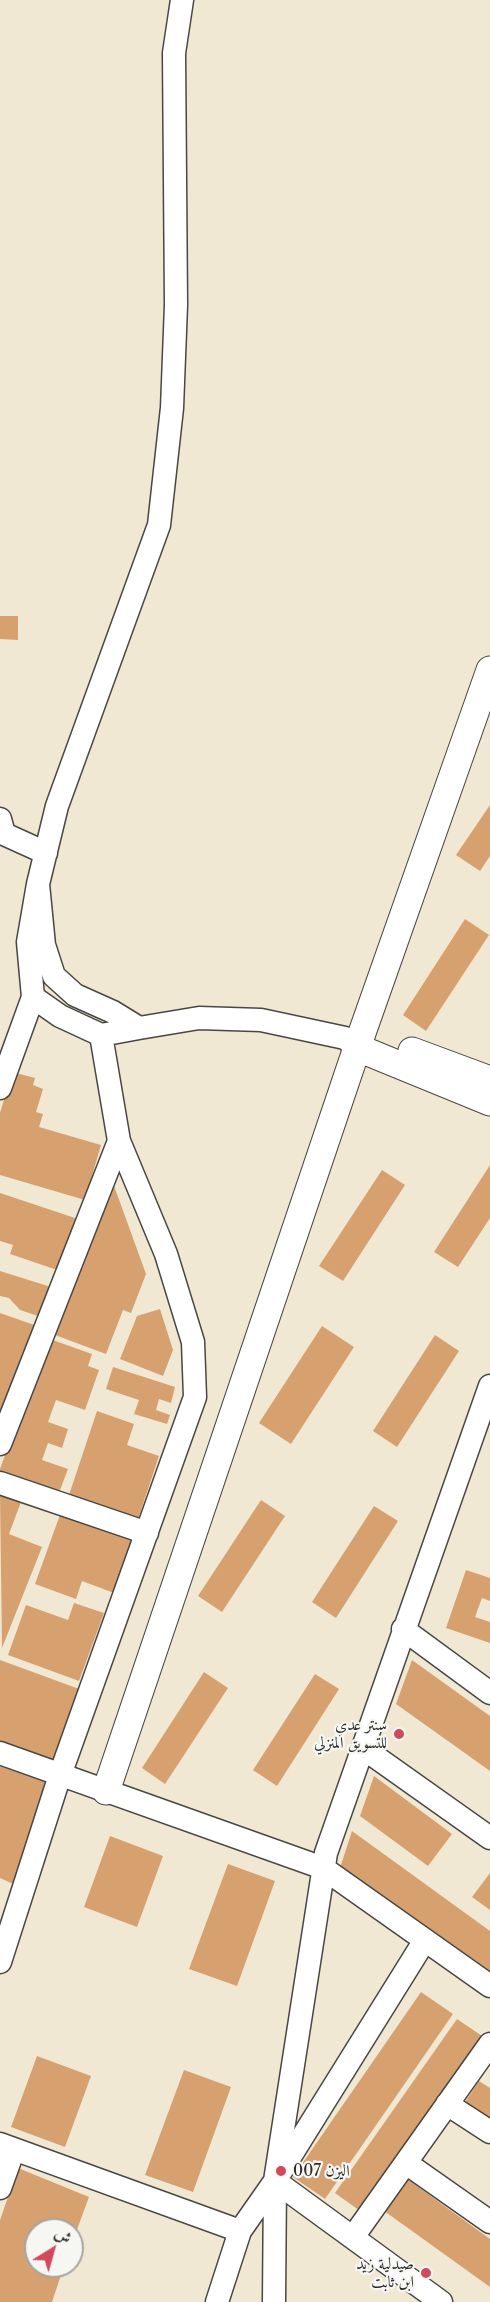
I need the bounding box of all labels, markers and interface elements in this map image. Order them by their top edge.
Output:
place label: سنتر عدي للتسويق المنزلي [314,1715,387,1753]
marker: سنتر عدي للتسويق المنزلي [392,1727,406,1741]
place label: اليزن 007 [293,2161,350,2181]
marker: اليزن 007 [274,2164,288,2178]
north arrow [24,2218,84,2278]
text: ش [51,2222,76,2248]
place label: صيدلية زيد ابن ثابت [356,2254,414,2292]
marker: صيدلية زيد ابن ثابت [419,2266,433,2280]

